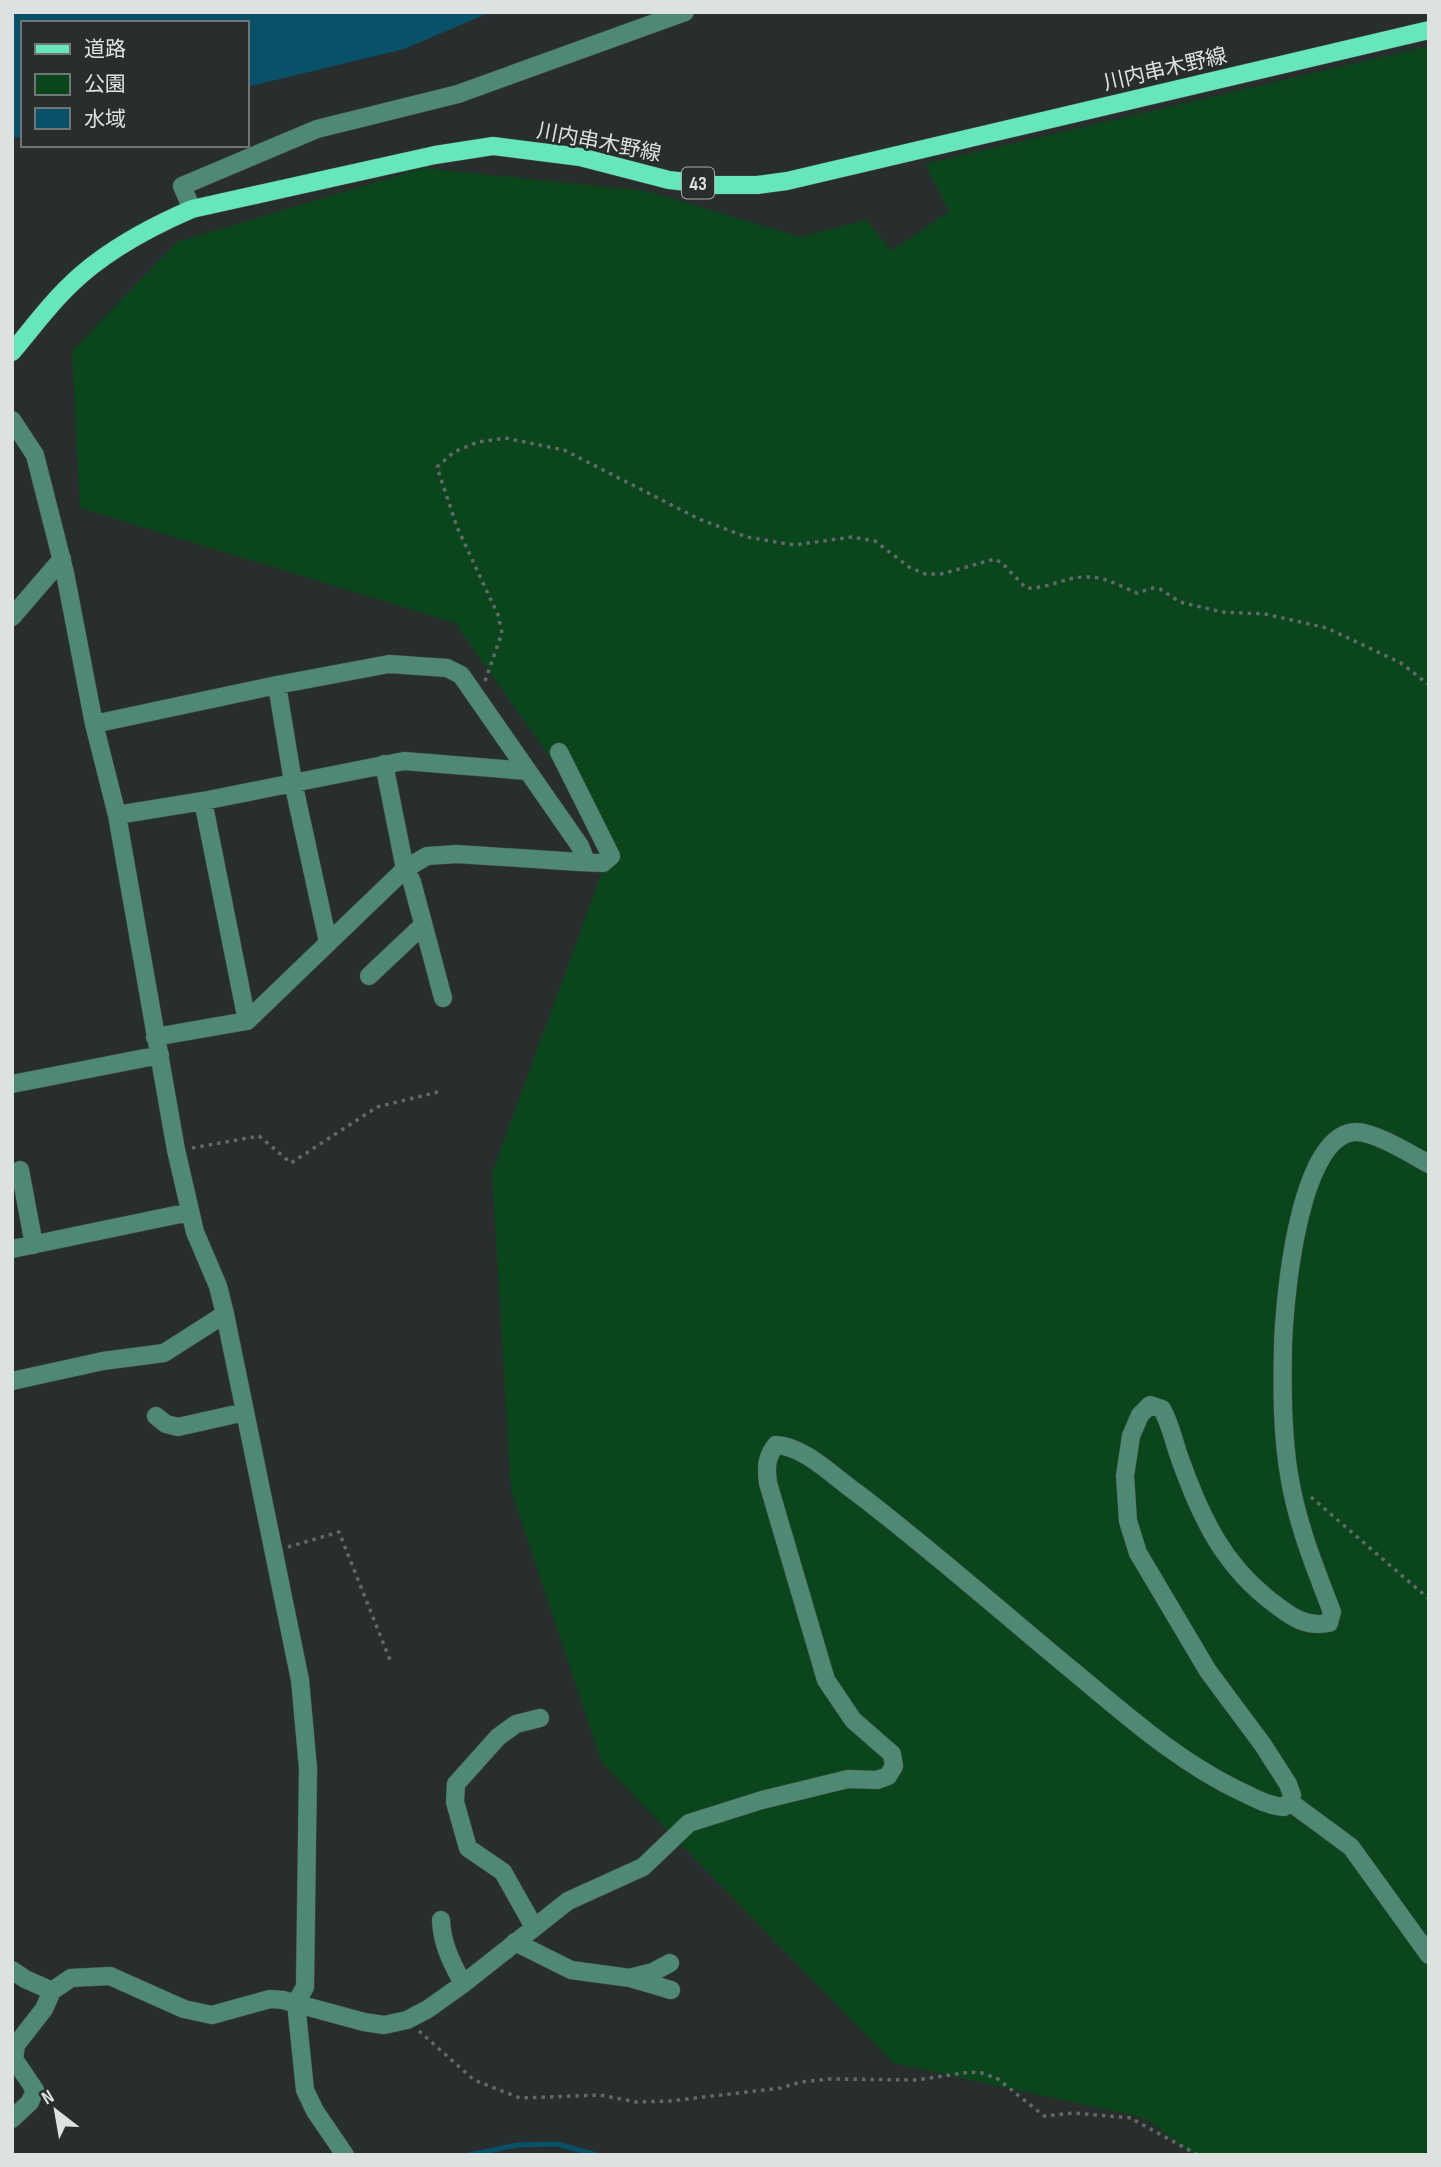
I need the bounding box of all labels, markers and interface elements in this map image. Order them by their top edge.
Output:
legend [21,21,248,147]
text: 道路 [84,37,126,62]
street label: 川内串木野線 [1101,43,1229,96]
text: 公園 [84,72,126,97]
text: 水域 [84,107,126,132]
street label: 川内串木野線 [535,118,663,167]
road number: 43 [682,168,714,198]
north arrow [21,2076,91,2146]
text: N [38,2085,58,2110]

